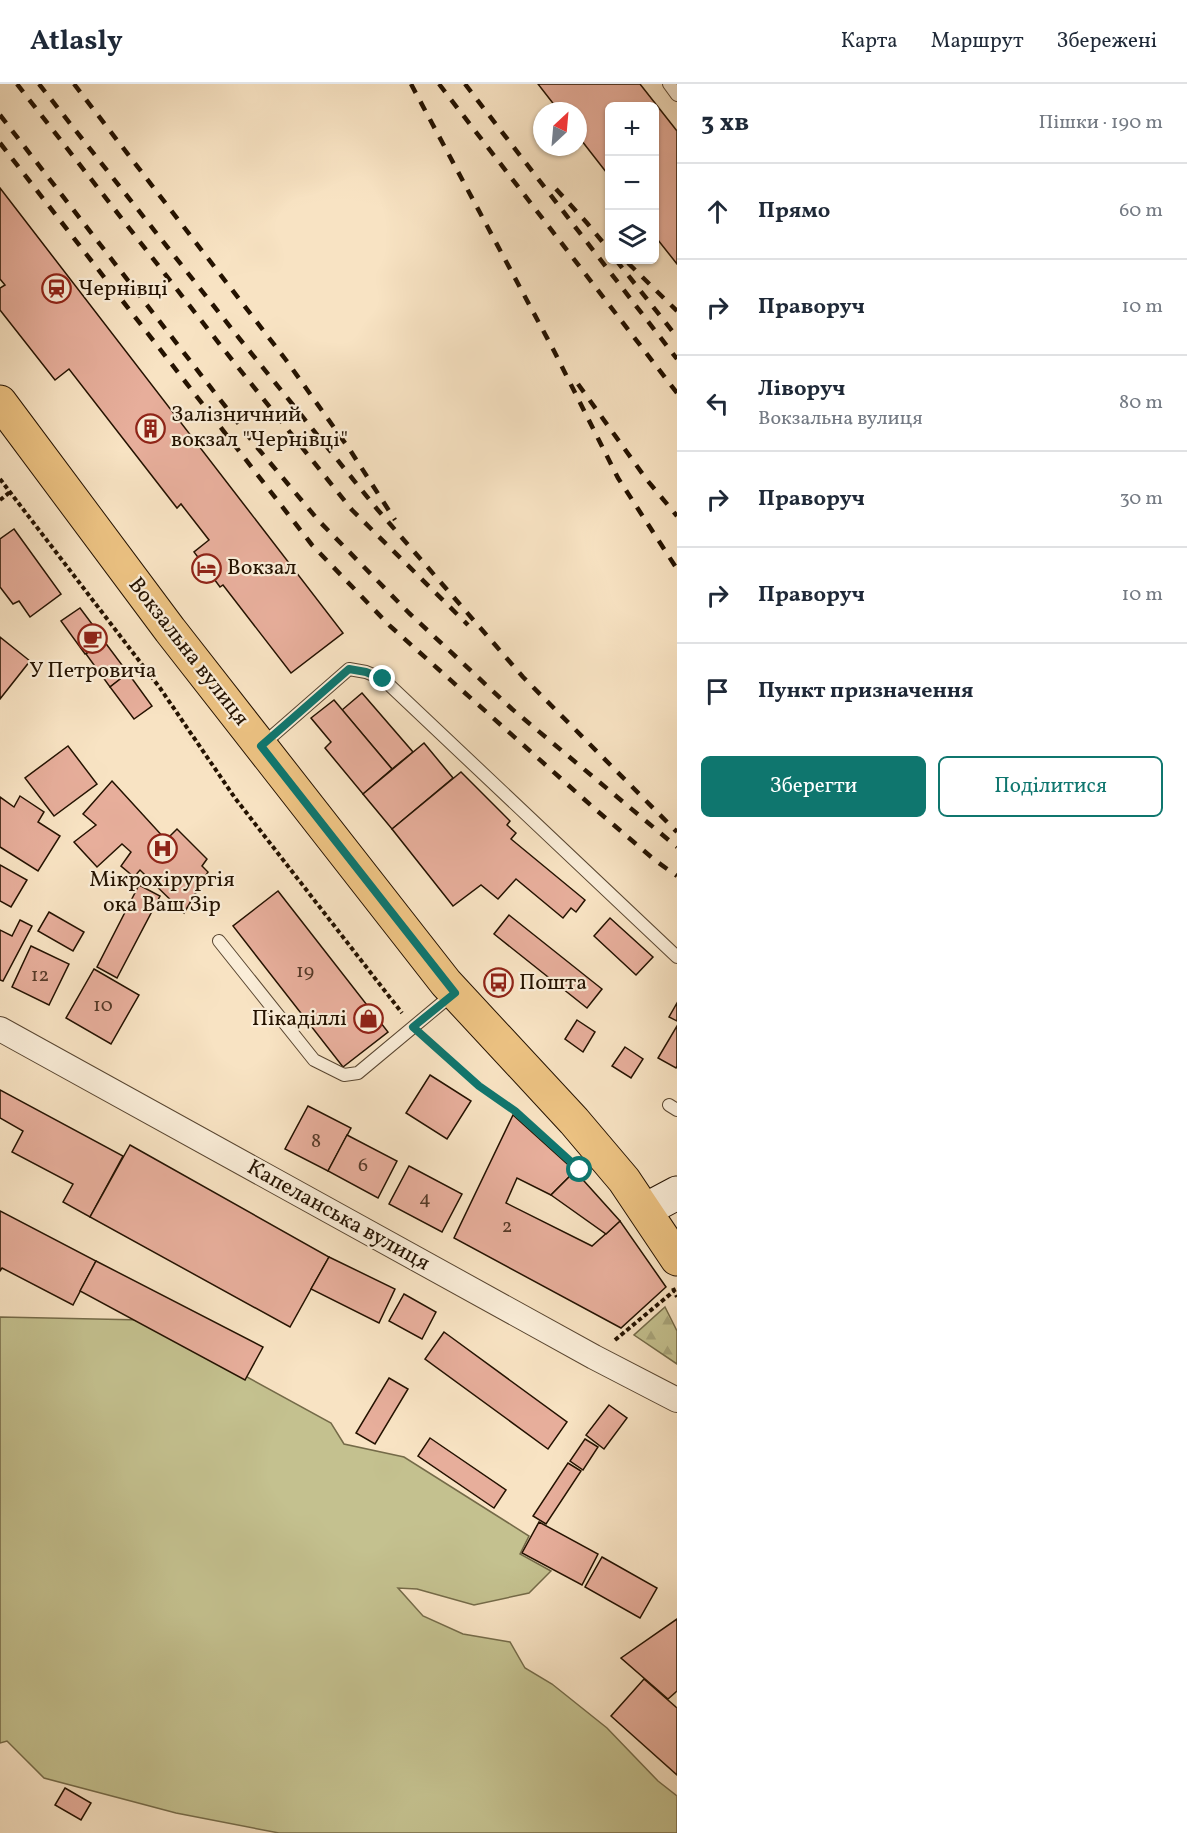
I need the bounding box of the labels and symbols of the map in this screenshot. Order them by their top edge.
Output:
north arrow [533,102,587,156]
station icon: Чернівці [41,273,73,305]
place label: Чернівці [78,274,168,305]
place label: Залізничний вокзал "Чернівці" [171,400,348,456]
building icon: Залізничний вокзал "Чернівці" [134,412,166,444]
hotel icon: Вокзал [190,552,222,584]
place label: Вокзал [227,553,297,584]
street label: Вокзальна вулиця [120,571,256,733]
cafe icon: У Петровича [77,623,109,655]
place label: У Петровича [29,656,157,687]
route end [369,665,395,691]
hospital icon: Мікрохірургія ока Ваш Зір [146,832,178,864]
place label: Мікрохірургія ока Ваш Зір [89,865,235,921]
house number: 19 [296,958,314,986]
house number: 12 [31,962,49,990]
bus stop icon: Пошта [482,967,514,999]
place label: Пошта [519,968,587,999]
house number: 10 [93,992,113,1020]
shop icon: Пікаділлі [352,1003,384,1035]
place label: Пікаділлі [252,1004,347,1035]
house number: 8 [311,1128,321,1156]
house number: 6 [358,1152,368,1180]
street label: Капеланська вулиця [241,1153,435,1279]
route start [566,1156,592,1182]
house number: 4 [419,1185,431,1213]
house number: 2 [502,1213,512,1241]

